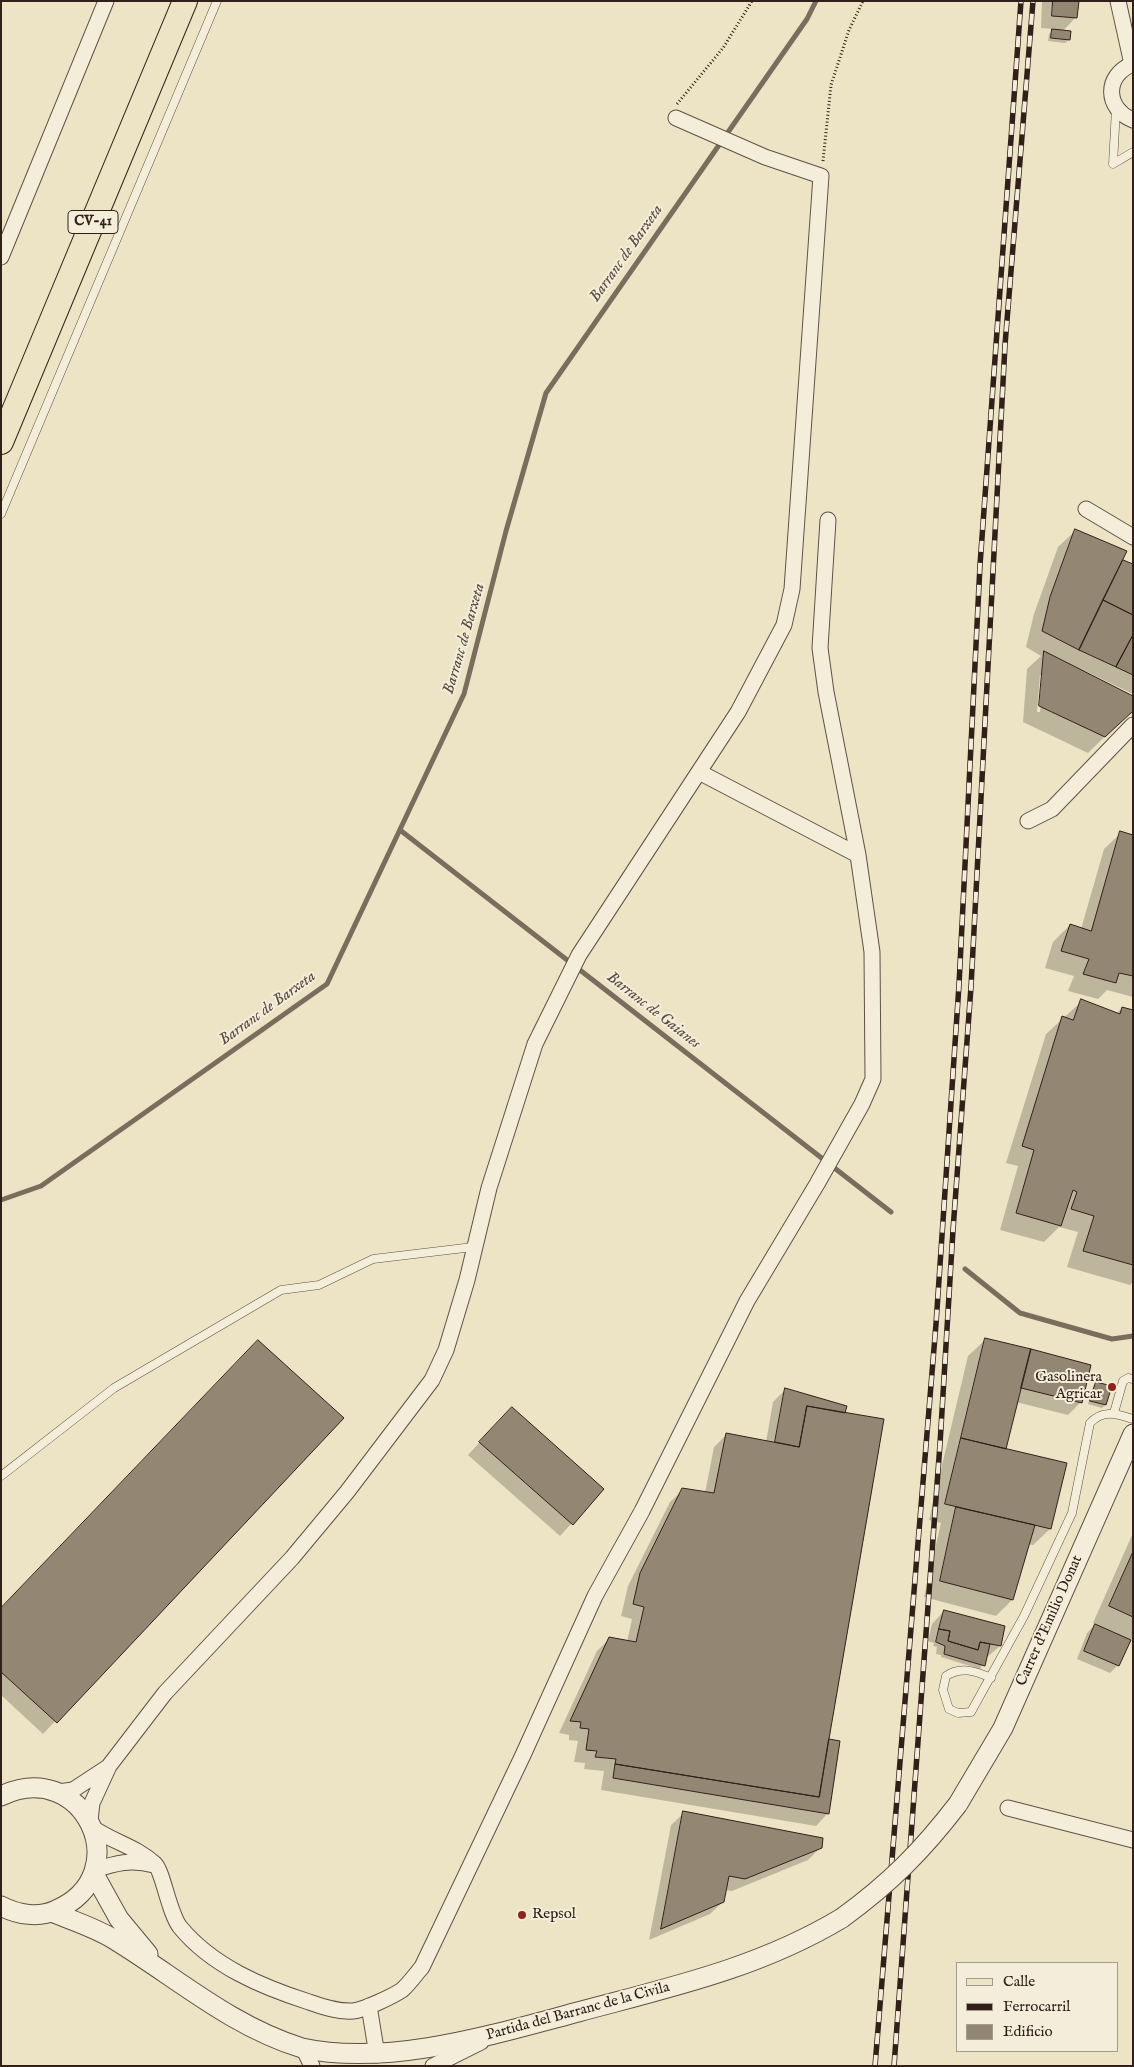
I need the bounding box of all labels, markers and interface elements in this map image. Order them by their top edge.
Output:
water label: Barranc de Barxeta [586,202,668,306]
road number: CV-41 [68,210,118,233]
water label: Barranc de Barxeta [440,581,490,697]
water label: Barranc de Barxeta [216,968,320,1050]
water label: Barranc de Gaianes [602,968,704,1054]
place label: Gasolinera Agricar [1035,1369,1102,1404]
marker: Gasolinera Agricar [1106,1381,1118,1393]
street label: Carrer d'Emilio Donat [1013,1553,1087,1689]
place label: Repsol [532,1906,576,1924]
marker: Repsol [516,1909,528,1921]
legend [956,1962,1119,2052]
text: Calle [1003,1972,1035,1991]
street label: Partida del Barranc de la Civila [484,1979,672,2045]
text: Ferrocarril [1003,1997,1070,2016]
text: Edificio [1003,2022,1053,2041]

